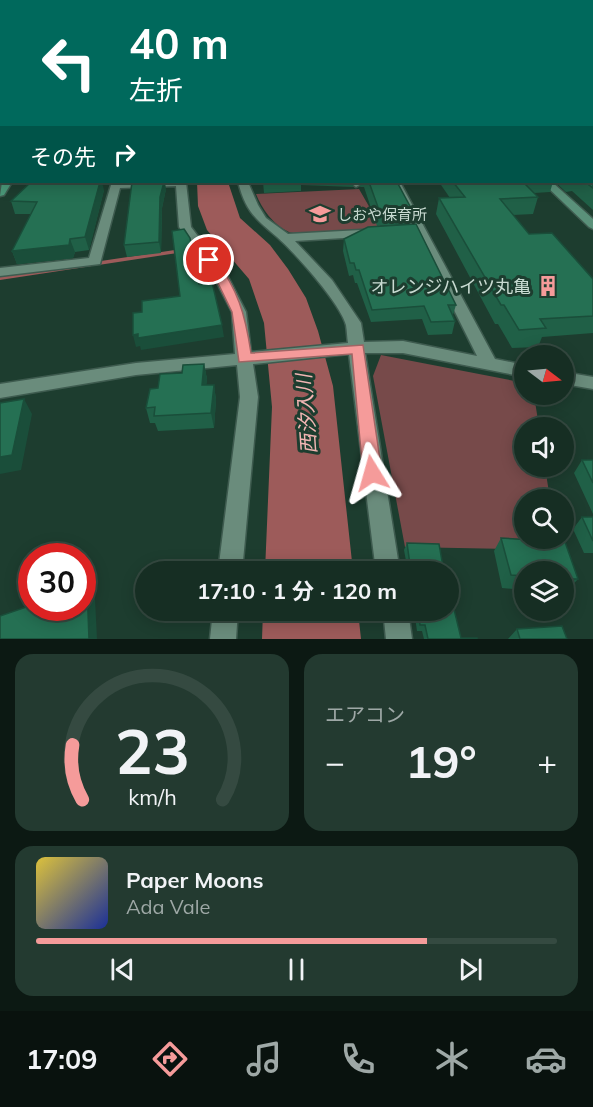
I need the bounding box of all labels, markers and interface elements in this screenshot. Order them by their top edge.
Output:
text: 40 m [129,17,229,70]
icon: left [30,24,108,102]
text: 左折 [129,73,183,107]
icon: right [108,138,141,171]
text: その先 [30,143,96,171]
school or university icon: しおや保育所 [308,202,332,226]
place label: しおや保育所 [337,205,427,224]
pin [183,234,234,285]
icon: arrive [192,243,225,276]
building icon: オレンジハイツ丸亀 [536,274,560,298]
place label: オレンジハイツ丸亀 [370,275,531,298]
north arrow [514,345,574,405]
map controls [514,345,574,621]
water label: 西汐入川 [291,371,321,455]
button: sound [514,417,574,477]
position arrow [340,441,404,505]
button: search [514,489,574,549]
speed limit sign: 30 [18,543,96,621]
button: layers [514,561,574,621]
text: 17:10 · 1 分 · 120 m [197,577,397,605]
text: エアコン [325,702,405,727]
text: 23 [115,711,189,790]
text: 19° [405,733,477,789]
text: − [325,741,345,782]
text: + [537,741,557,782]
text: km/h [128,783,176,810]
text: Paper Moons [126,866,264,894]
text: Ada Vale [126,894,210,919]
icon: previous [106,953,139,986]
icon: pause [280,953,313,986]
icon: next [454,953,487,986]
icon: directions [149,1038,191,1080]
icon: music [243,1038,285,1080]
icon: phone [337,1038,379,1080]
icon: climate [431,1038,473,1080]
icon: car [525,1038,567,1080]
text: 17:09 [26,1042,97,1076]

